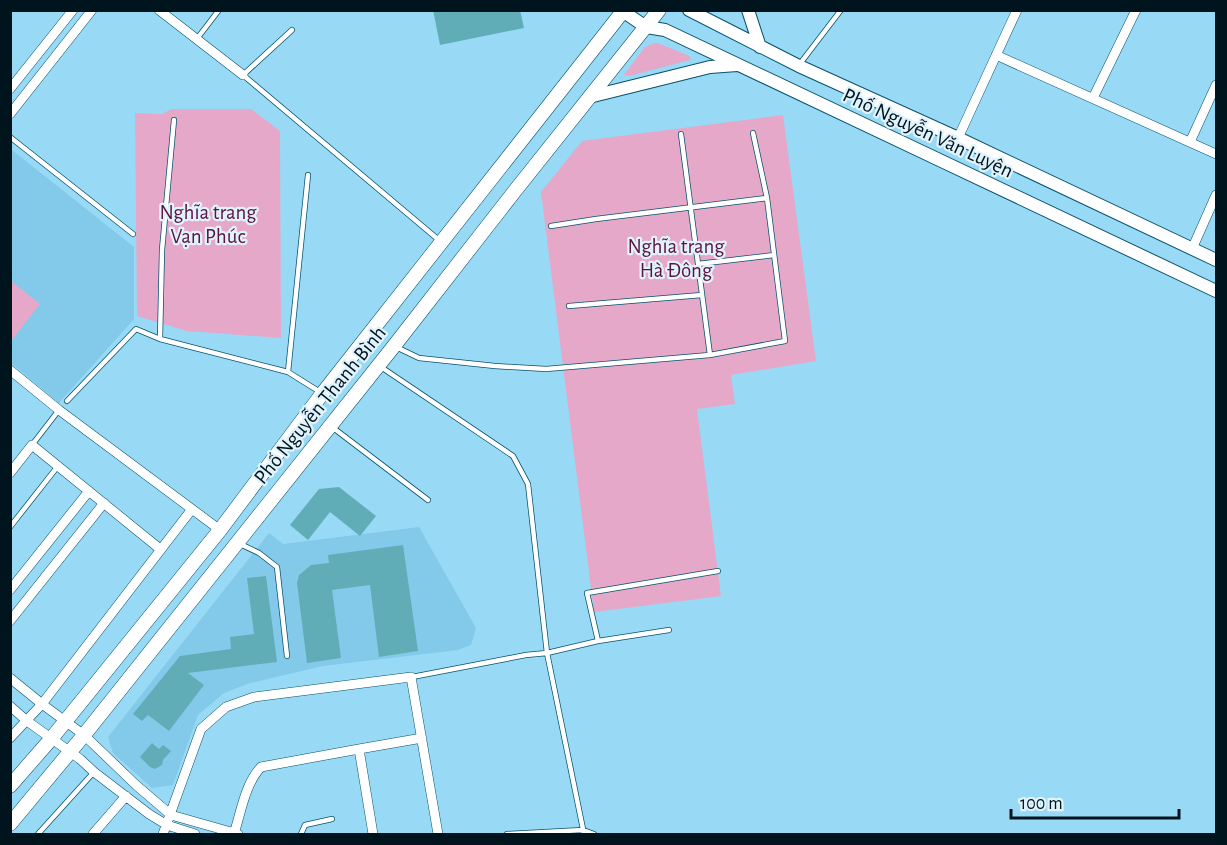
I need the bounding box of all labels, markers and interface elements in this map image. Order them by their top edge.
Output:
street label: Phố Nguyễn Văn Luyện [839,83,1017,182]
park label: Nghĩa trang Vạn Phúc [159,202,257,247]
park label: Nghĩa trang Hà Đông [627,236,725,281]
street label: Phố Nguyễn Thanh Bình [249,321,390,488]
scale bar [1011,782,1179,820]
text: 100 m [1020,795,1063,813]

